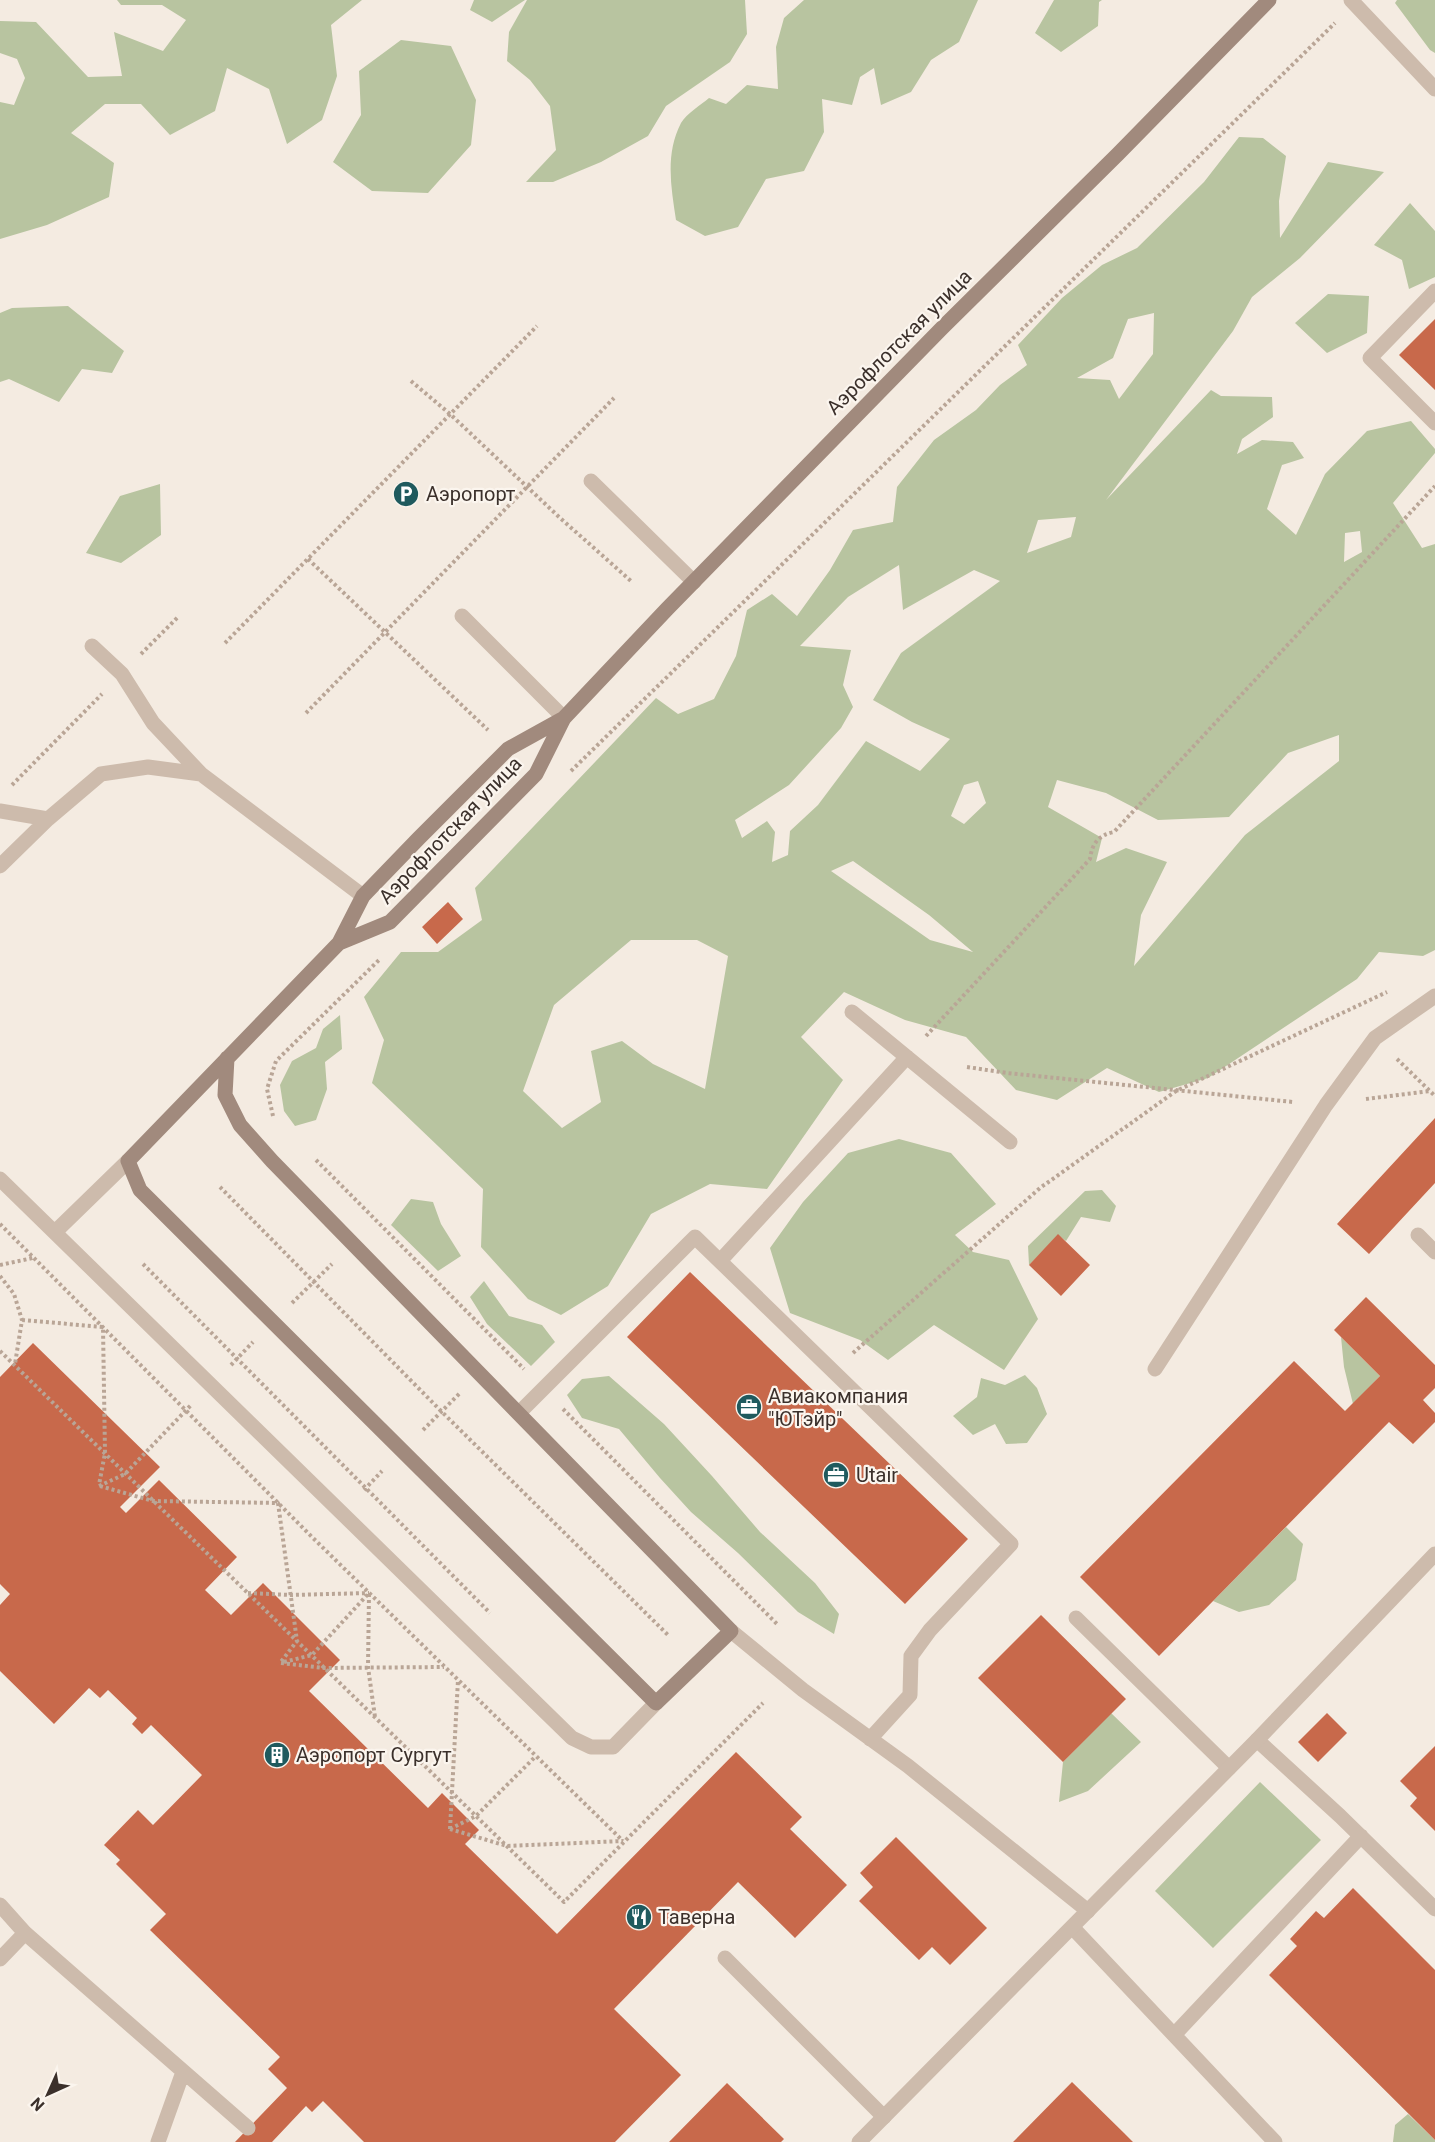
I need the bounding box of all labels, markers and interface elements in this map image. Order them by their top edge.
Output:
street label: Аэрофлотская улица [821,264,977,420]
parking icon: Аэропорт [391,479,421,509]
place label: Аэропорт [426,482,516,506]
street label: Аэрофлотская улица [373,751,527,909]
place label: Авиакомпания "ЮТэйр" [768,1384,908,1431]
office icon: Авиакомпания "ЮТэйр" [734,1392,764,1422]
office icon: Utair [821,1460,851,1490]
place label: Utair [856,1463,898,1487]
building icon: Аэропорт Сургут [262,1740,292,1770]
place label: Аэропорт Сургут [296,1743,452,1767]
restaurant icon: Таверна [624,1902,654,1932]
place label: Таверна [658,1905,735,1929]
north arrow [18,2064,78,2124]
text: N [27,2094,48,2115]

